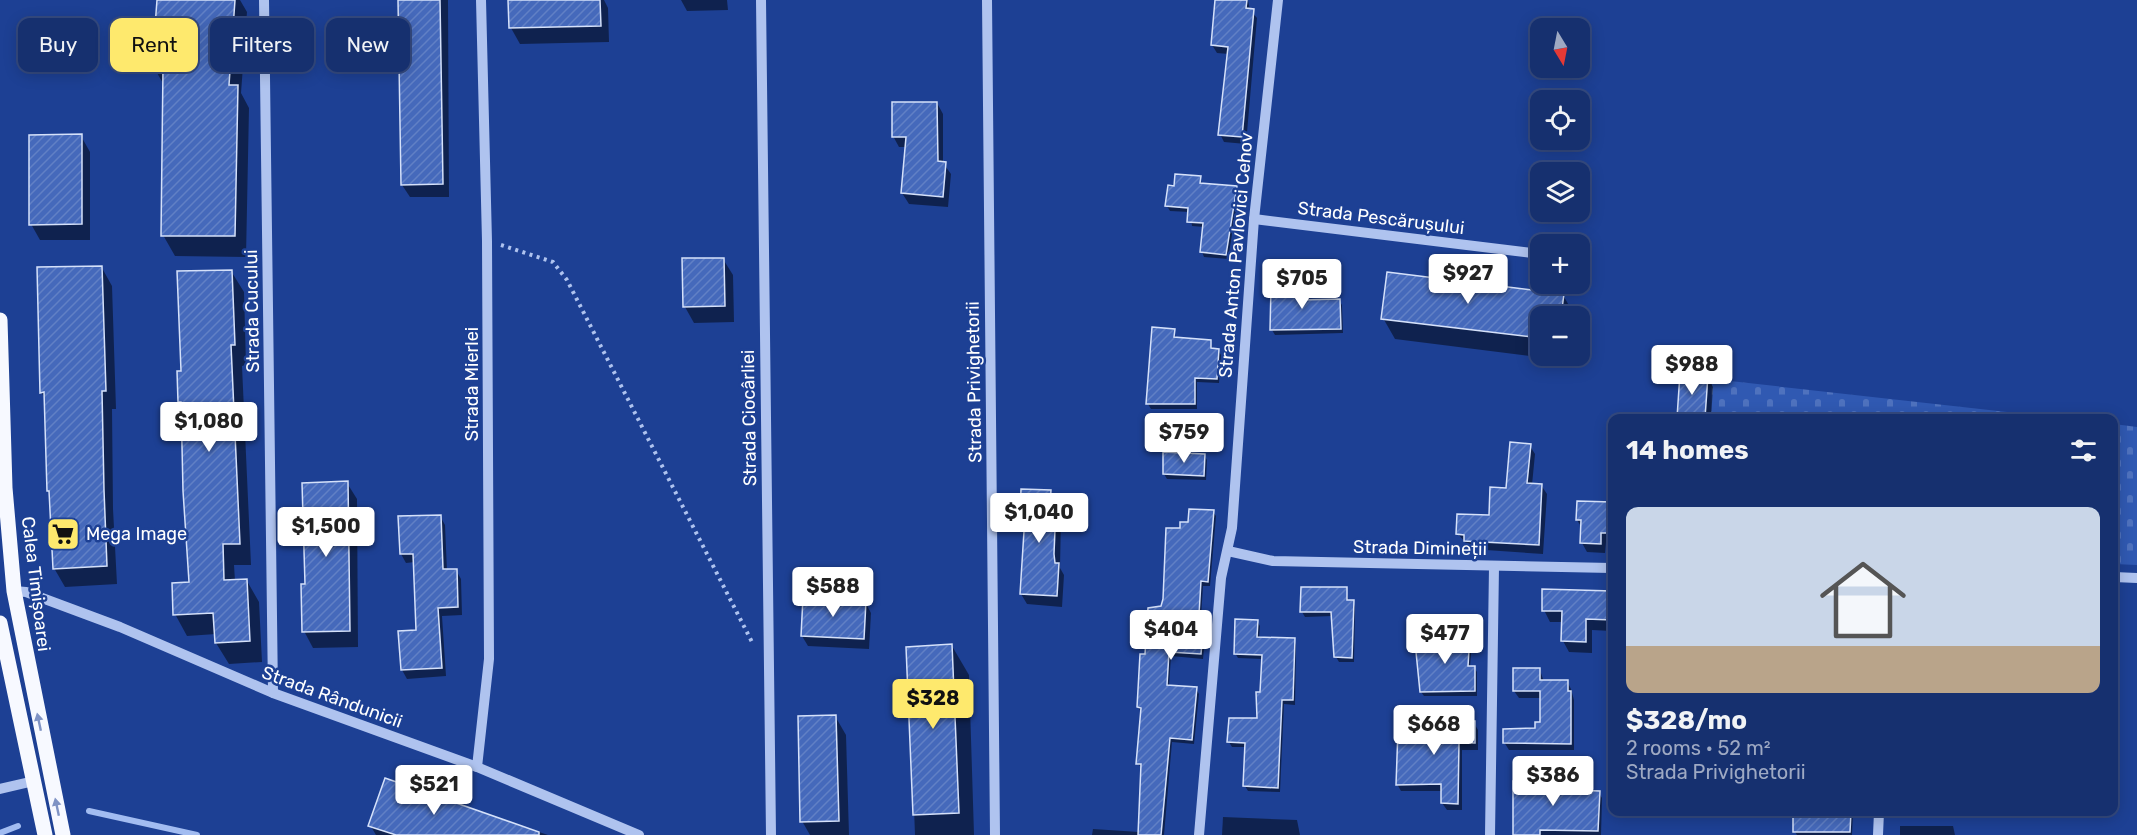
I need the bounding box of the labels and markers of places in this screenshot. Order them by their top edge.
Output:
pin: $927 [1432,254,1504,305]
pin: $705 [1266,259,1338,310]
pin: $988 [1656,345,1728,396]
pin: $1,080 [160,402,258,453]
pin: $759 [1148,413,1220,464]
pin: $1,040 [990,493,1088,544]
pin: $1,500 [277,507,375,558]
supermarket icon: Mega Image [45,516,81,552]
place label: Mega Image [86,523,187,545]
pin: $588 [797,567,869,618]
pin: $404 [1135,610,1207,661]
pin: $477 [1409,614,1481,665]
pin: $328 [897,679,969,730]
pin: $668 [1398,705,1470,756]
pin: $386 [1517,756,1589,807]
pin: $521 [398,765,470,816]

